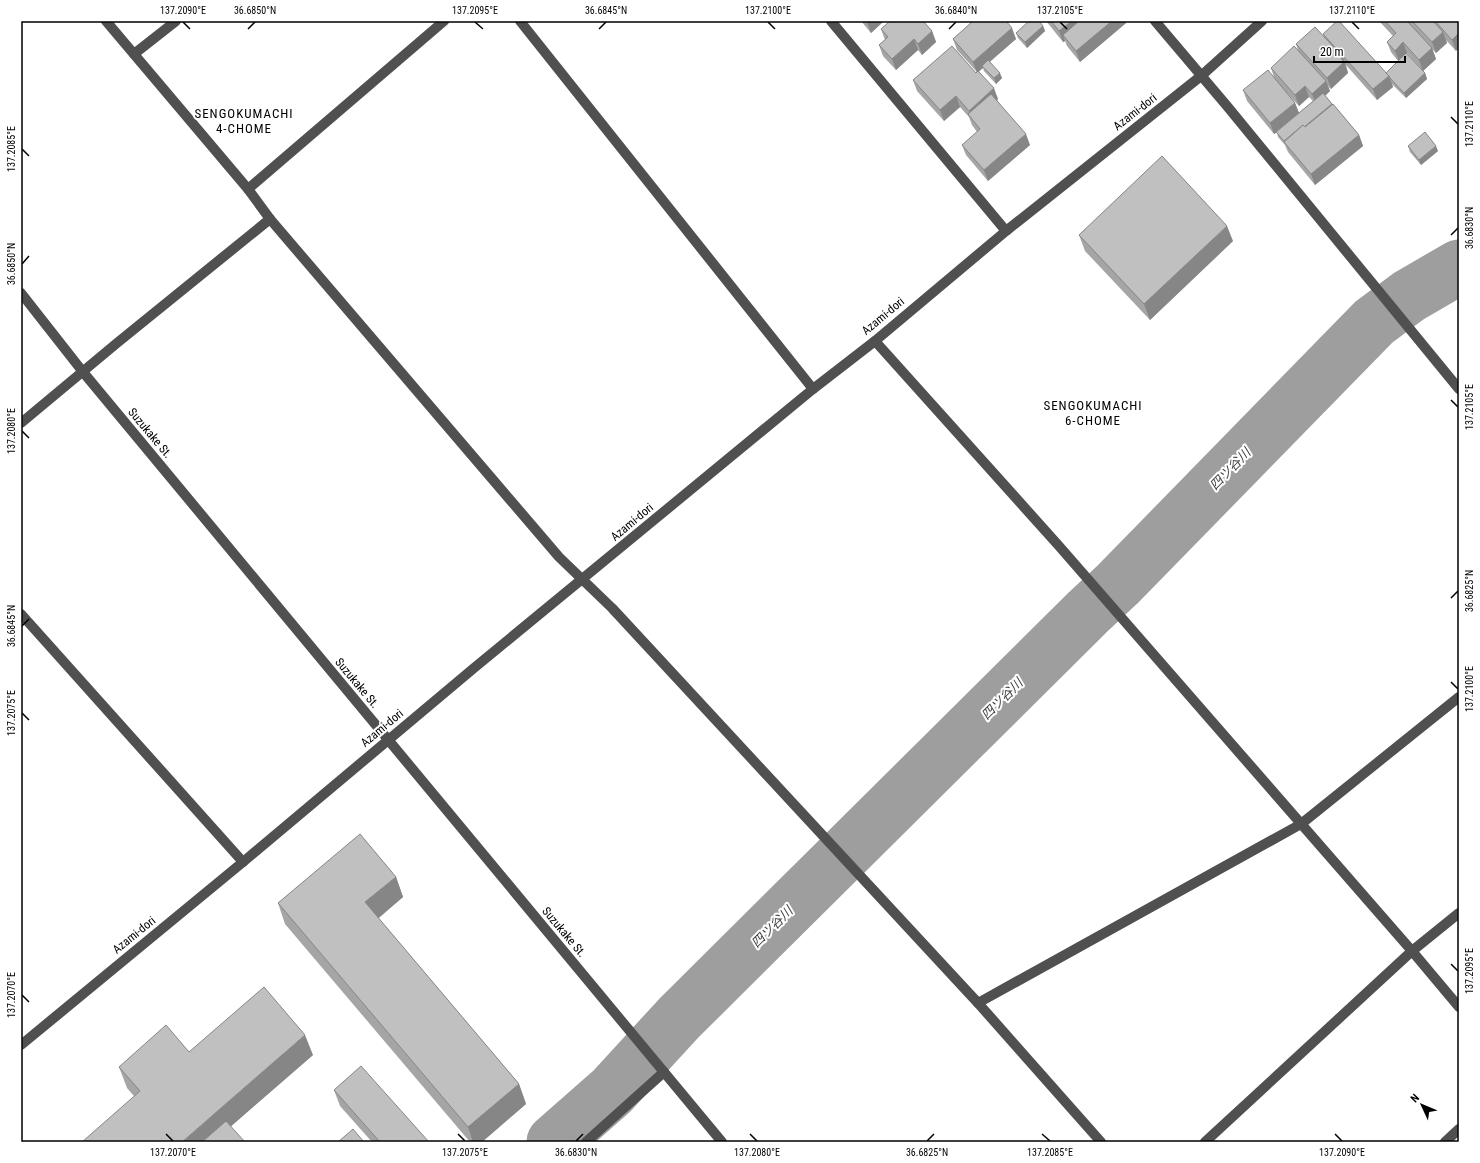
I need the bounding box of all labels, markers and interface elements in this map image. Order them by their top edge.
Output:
text: 137.2090°E [160,5,206,16]
text: 36.6850°N [234,5,276,16]
text: 137.2095°E [452,5,498,16]
text: 36.6845°N [585,5,627,16]
text: 137.2100°E [745,5,791,16]
text: 36.6840°N [935,5,977,16]
text: 137.2105°E [1037,5,1083,16]
text: 137.2110°E [1329,5,1375,16]
scale bar [1314,38,1405,64]
text: 20 m [1320,45,1344,59]
street label: Azami-dori [1111,91,1159,133]
text: 137.2110°E [1464,101,1475,147]
district label: SENGOKUMACHI 4-CHOME [194,106,294,136]
text: 137.2085°E [6,126,17,172]
text: 36.6830°N [1464,207,1475,249]
text: 36.6850°N [6,243,17,285]
street label: Azami-dori [859,294,907,338]
text: 137.2105°E [1464,384,1475,430]
district label: SENGOKUMACHI 6-CHOME [1043,398,1143,428]
street label: Suzukake St. [125,405,175,461]
text: 137.2080°E [6,408,17,454]
water label: 四ツ谷川 [1207,444,1255,493]
street label: Azami-dori [608,500,656,544]
text: 36.6825°N [1464,570,1475,612]
text: 36.6845°N [6,605,17,647]
street label: Suzukake St. [332,655,382,711]
text: 137.2100°E [1464,666,1475,712]
water label: 四ツ谷川 [978,674,1027,723]
text: 137.2075°E [6,690,17,736]
street label: Azami-dori [358,706,406,750]
water label: 四ツ谷川 [748,902,797,951]
street label: Suzukake St. [539,904,589,960]
street label: Azami-dori [110,913,158,957]
text: 137.2095°E [1464,948,1475,994]
text: 137.2070°E [6,972,17,1018]
north arrow [1402,1085,1442,1125]
text: N [1408,1091,1422,1105]
text: 137.2070°E [150,1147,196,1158]
text: 137.2075°E [442,1147,488,1158]
text: 36.6830°N [555,1147,597,1158]
text: 137.2080°E [734,1147,780,1158]
text: 36.6825°N [906,1147,948,1158]
text: 137.2085°E [1027,1147,1073,1158]
text: 137.2090°E [1319,1147,1365,1158]

